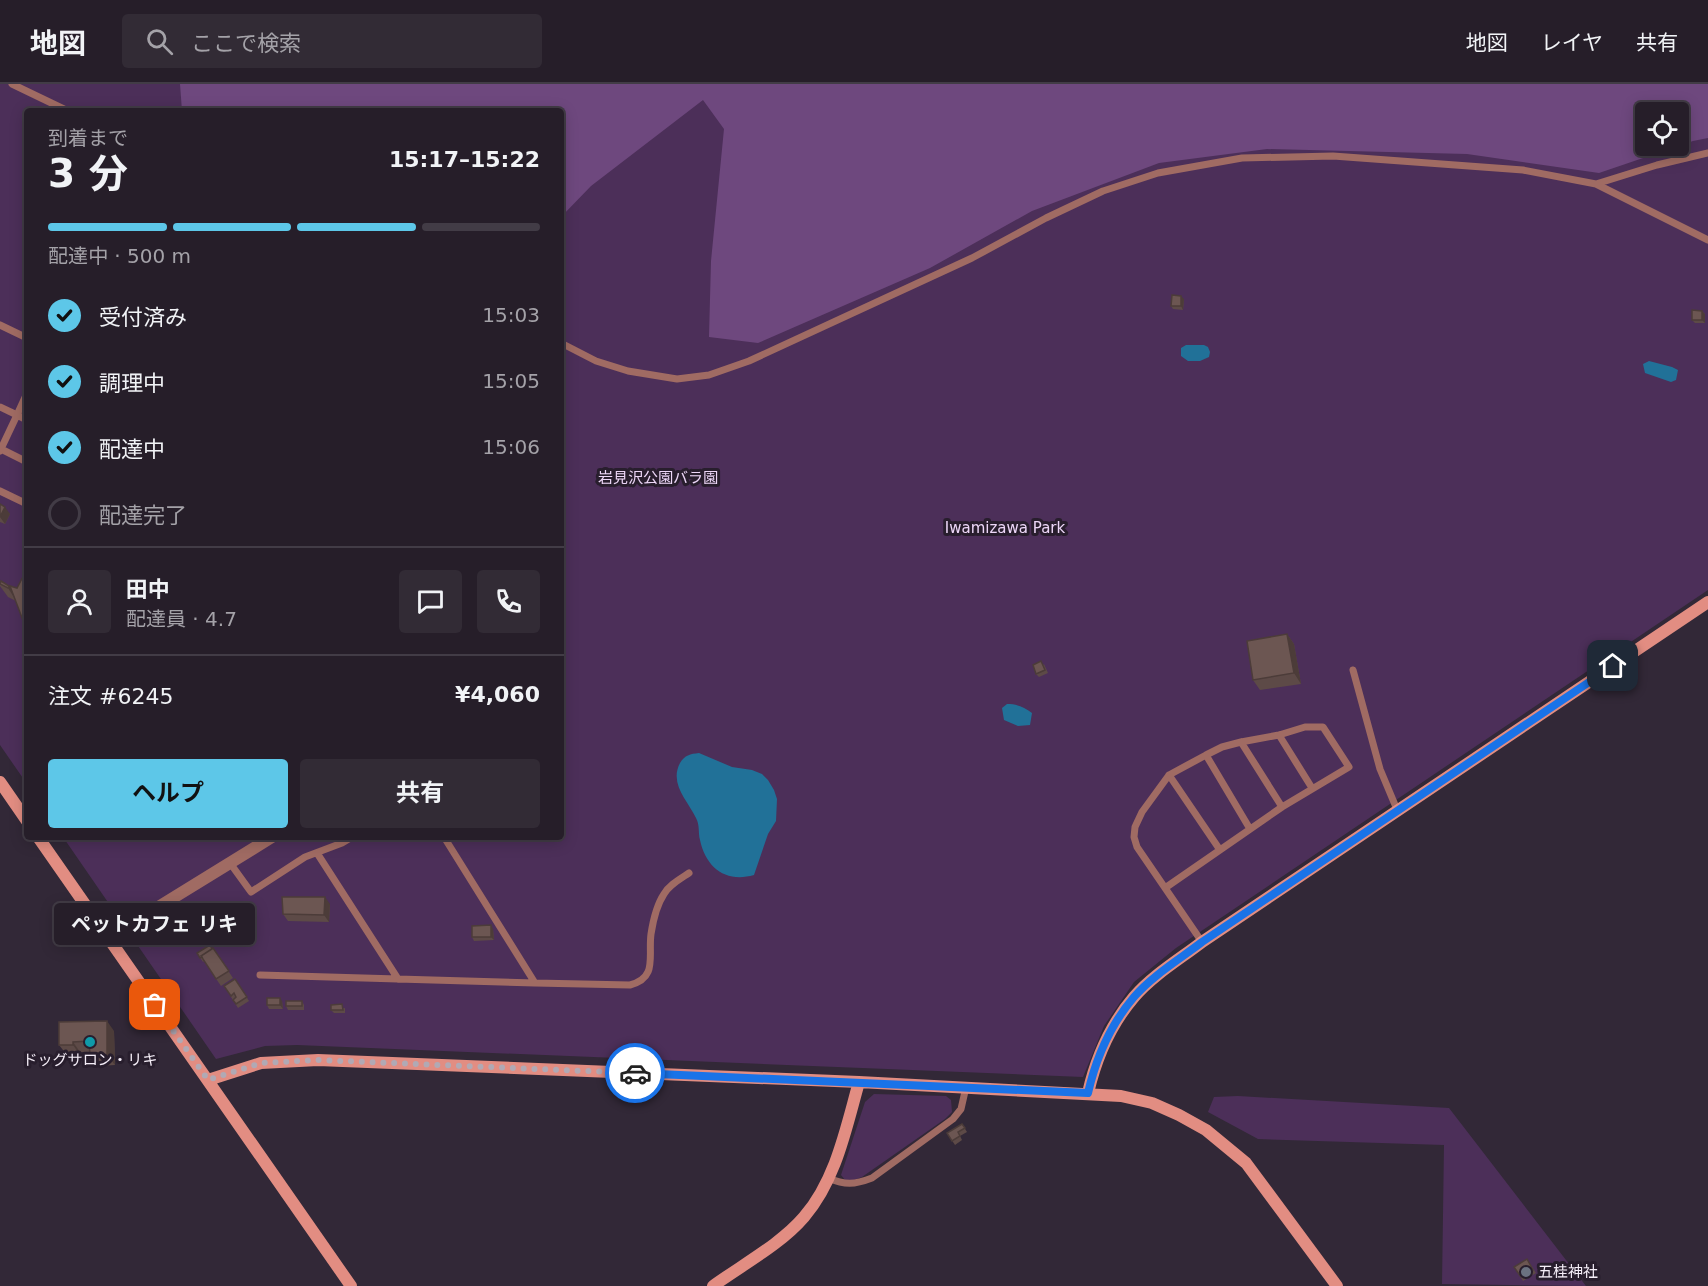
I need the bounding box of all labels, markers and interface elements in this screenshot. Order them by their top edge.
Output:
search box [122,14,542,68]
icon: search [143,25,176,58]
text: 地図 [30,27,86,60]
text: ここで検索 [191,31,301,56]
text: 地図 [1466,31,1508,55]
text: レイヤ [1541,31,1603,55]
text: 共有 [1636,31,1678,55]
map controls [1635,102,1689,156]
button: locate [1635,102,1689,156]
text: 到着まで [48,126,128,150]
text: 15:17–15:22 [389,147,540,172]
text: 3 分 [48,151,128,196]
text: 配達中 · 500 m [48,244,191,268]
icon: check [48,299,81,332]
text: 15:03 [482,303,540,327]
text: 受付済み [99,305,187,330]
icon: check [48,365,81,398]
text: 15:05 [482,369,540,393]
text: 調理中 [99,371,165,396]
icon: check [48,431,81,464]
text: 15:06 [482,435,540,459]
text: 配達中 [99,437,165,462]
park label: 岩見沢公園バラ園 [598,469,718,487]
text: 配達完了 [99,503,187,528]
park label: Iwamizawa Park [945,519,1065,537]
button: person [48,570,111,633]
button: chat [399,570,462,633]
button: phone [477,570,540,633]
text: 田中 [126,577,170,602]
text: 配達員 · 4.7 [126,607,237,631]
pin [1587,640,1638,691]
icon: home [1596,649,1629,682]
text: ¥4,060 [455,682,540,707]
text: 注文 #6245 [48,684,173,709]
button: ヘルプ [48,759,288,828]
button: 共有 [300,759,540,828]
callout: ペットカフェ リキ [54,903,255,945]
text: ペットカフェ リキ [71,912,238,936]
pin [129,979,180,1030]
icon: bag [138,988,171,1021]
marker: ドッグサロン・リキ [83,1035,97,1049]
courier [605,1043,665,1103]
place label: ドッグサロン・リキ [22,1051,158,1069]
icon: car [619,1057,652,1090]
place label: 五桂神社 [1538,1263,1598,1281]
marker: 五桂神社 [1519,1265,1533,1279]

